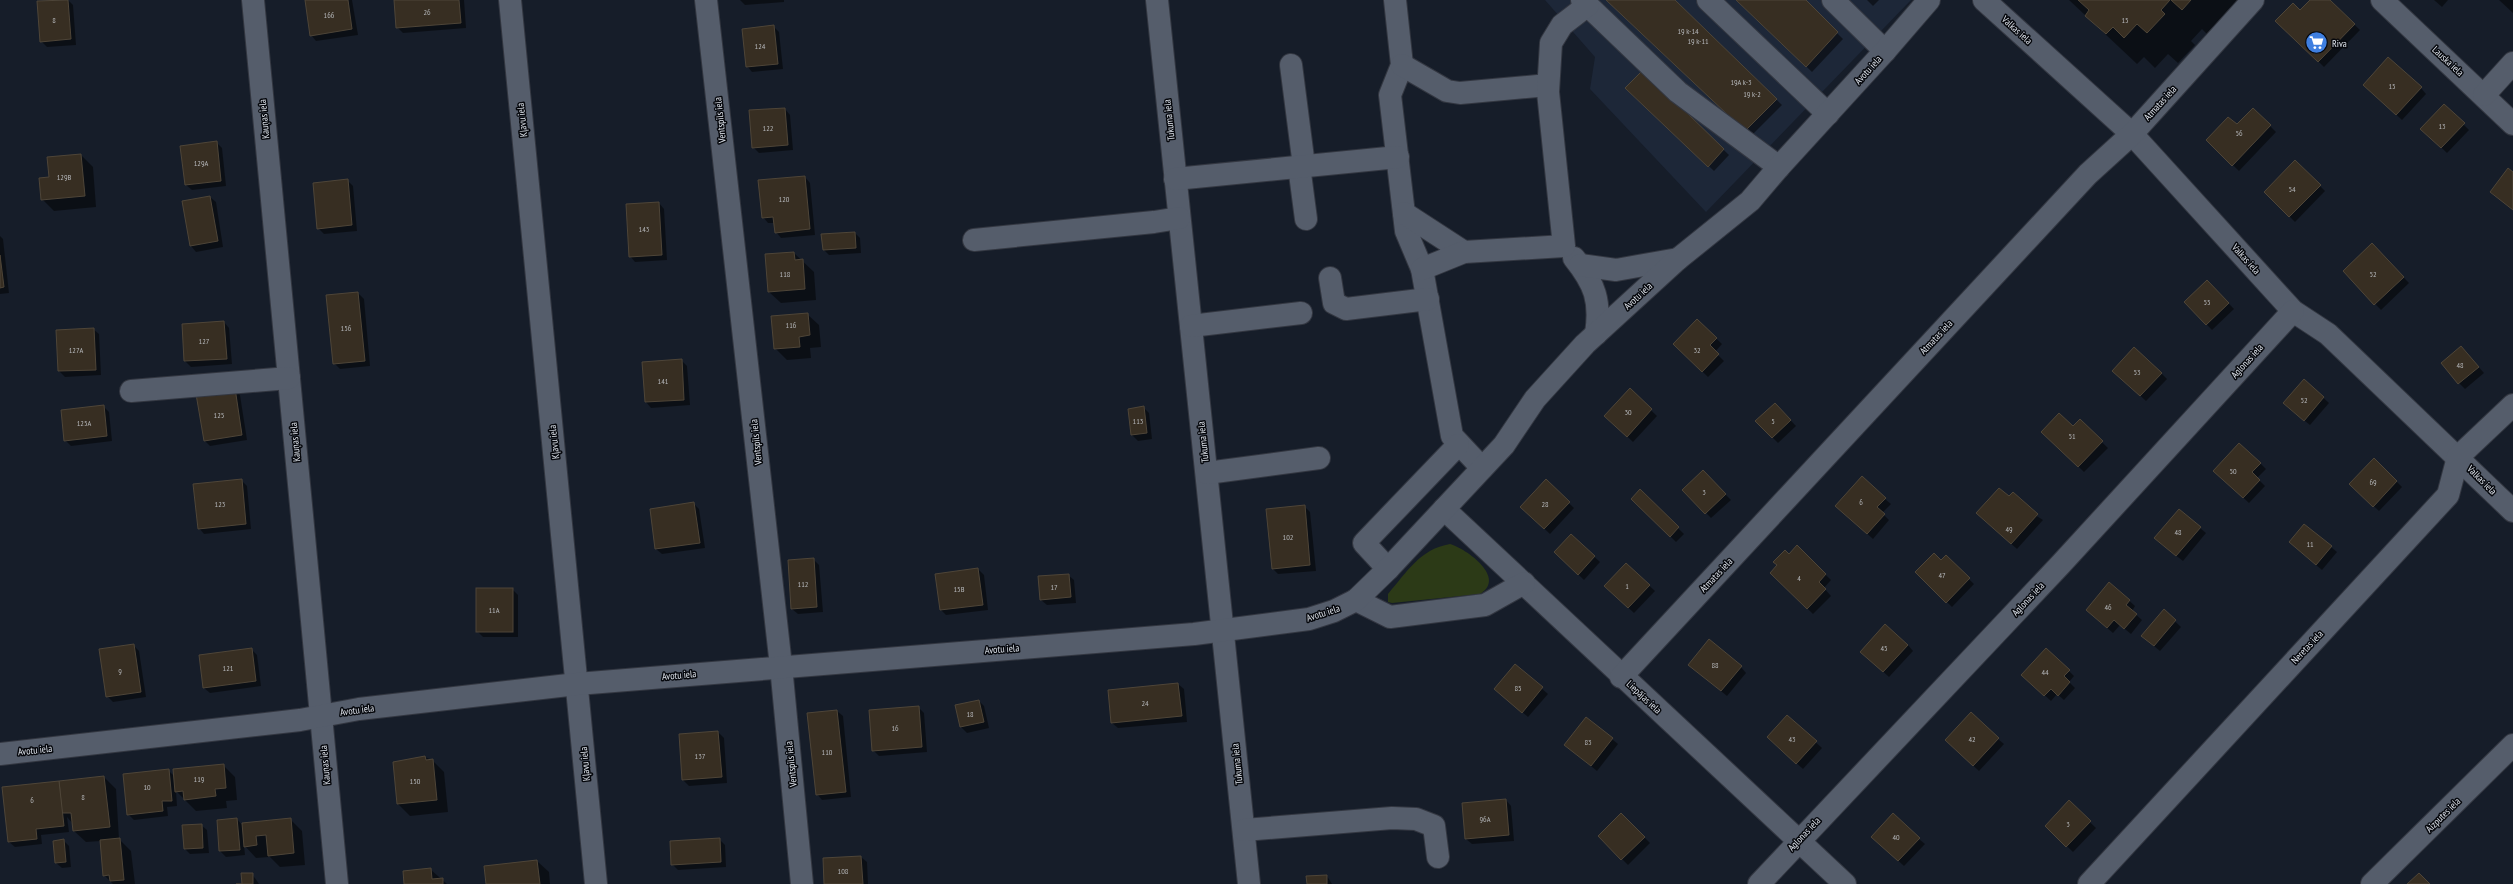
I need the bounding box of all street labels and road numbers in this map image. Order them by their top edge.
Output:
street label: Valkas iela [1998,12,2035,47]
street label: Lauska iela [2430,43,2466,79]
street label: Avotu iela [1852,53,1884,87]
street label: Atmatas iela [2141,83,2179,123]
street label: Ventspils iela [711,97,729,144]
street label: Kauņas iela [256,99,272,139]
street label: Tukuma iela [1160,99,1178,141]
street label: Kļavu iela [514,102,530,138]
street label: Valkas iela [2228,240,2263,277]
street label: Avotu iela [1621,279,1655,313]
street label: Atmatas iela [1917,317,1955,357]
street label: Aglonas iela [2228,341,2266,381]
street label: Ventspils iela [747,419,765,466]
street label: Tukuma iela [1194,421,1212,463]
street label: Kauņas iela [287,422,303,462]
street label: Kļavu iela [546,424,562,460]
street label: Valkas iela [2464,462,2500,498]
street label: Atmatas iela [1697,555,1735,595]
street label: Aglonas iela [2009,579,2047,619]
street label: Avotu iela [1305,601,1341,625]
street label: Neretas iela [2288,627,2326,667]
street label: Avotu iela [984,641,1020,657]
street label: Avotu iela [661,667,697,683]
street label: Liepājas iela [1624,678,1664,716]
street label: Avotu iela [339,701,375,719]
street label: Ventspils iela [782,741,800,788]
street label: Avotu iela [17,742,53,758]
street label: Tukuma iela [1228,743,1246,785]
street label: Kauņas iela [317,745,333,785]
street label: Kļavu iela [577,746,593,782]
street label: Aizputes iela [2423,795,2463,835]
street label: Aglonas iela [1785,814,1823,854]

